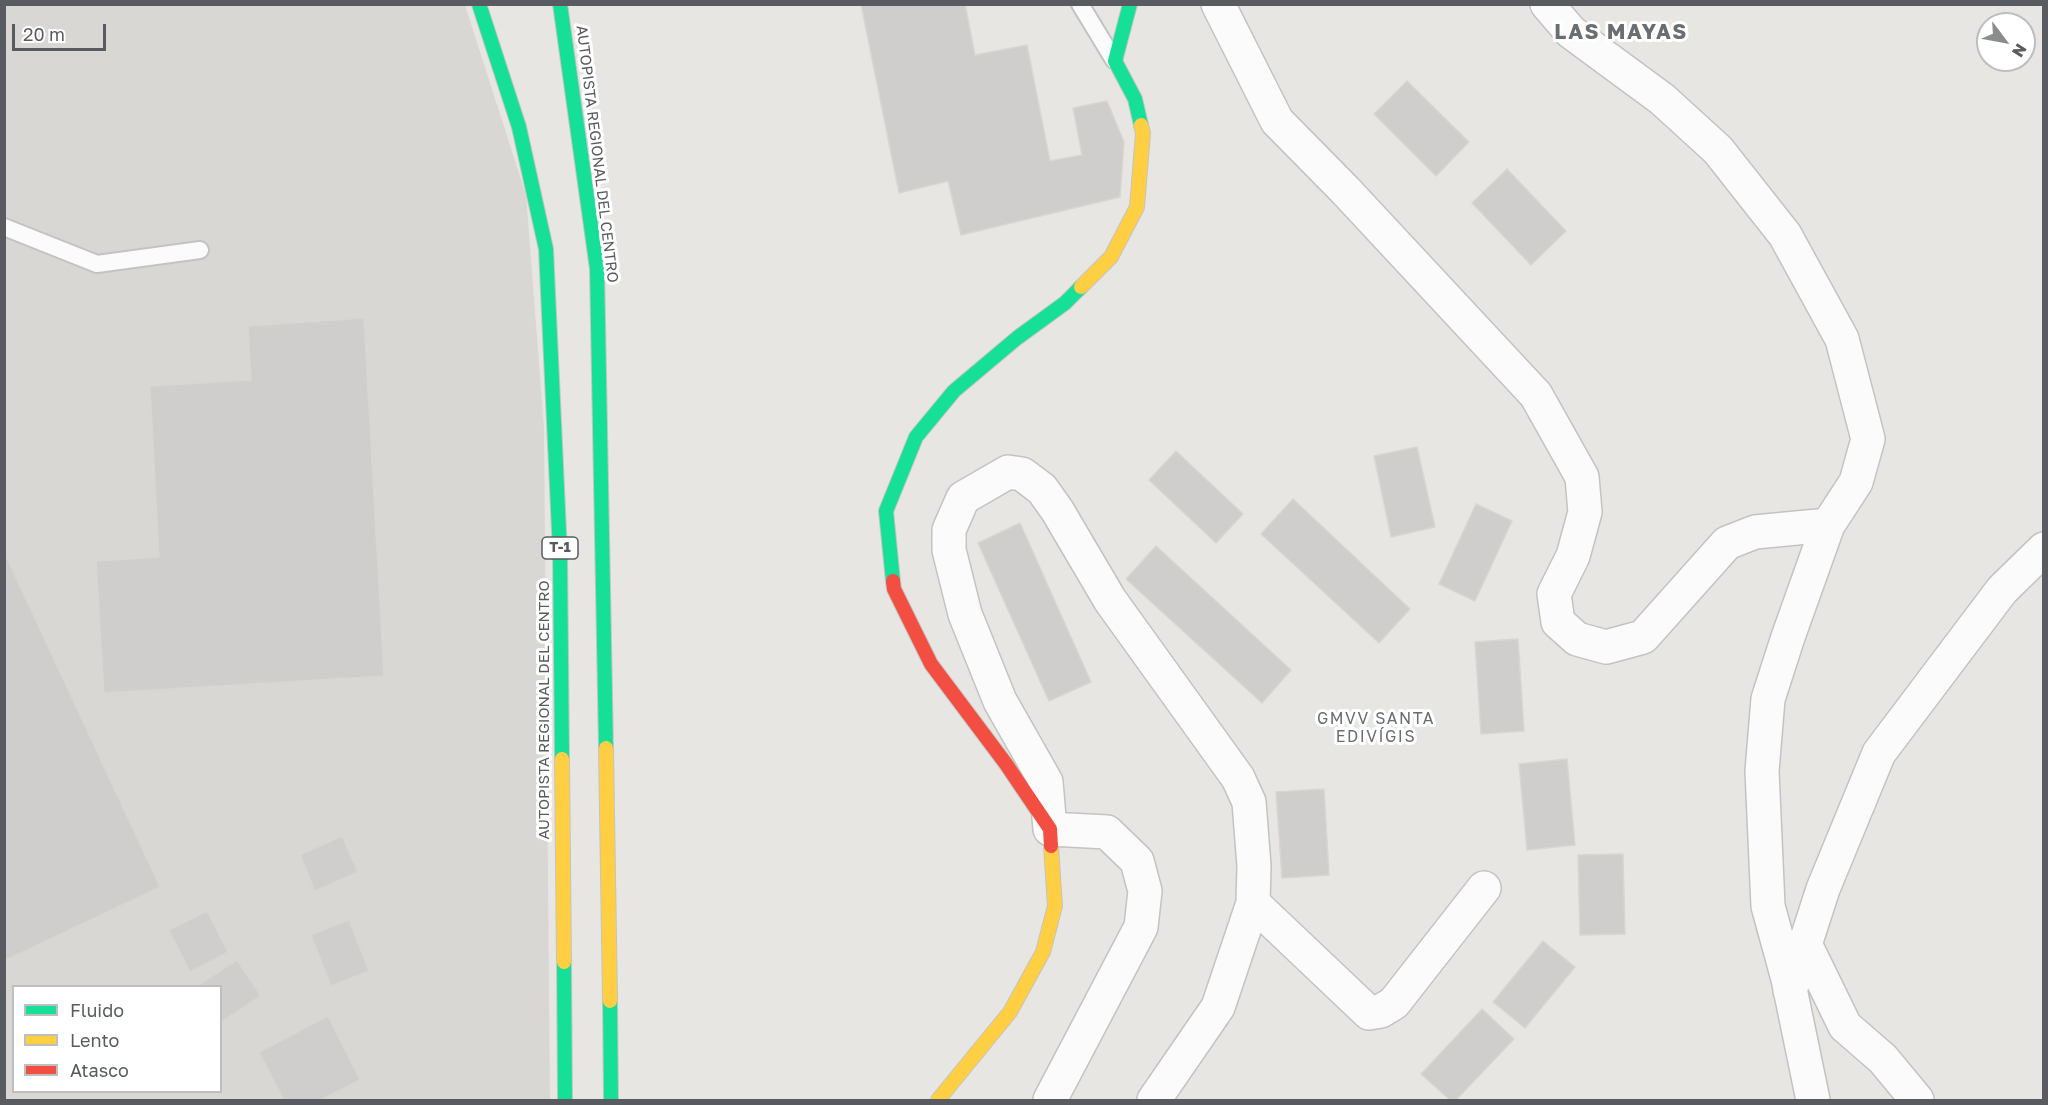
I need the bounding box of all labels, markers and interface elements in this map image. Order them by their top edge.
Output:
scale bar [15,12,110,50]
north arrow [1976,12,2036,72]
district label: LAS MAYAS [1554,19,1688,45]
text: 20 m [23,23,65,45]
street label: AUTOPISTA REGIONAL DEL CENTRO [572,24,622,284]
text: N [2008,40,2031,61]
road number: T-1 [542,537,578,559]
street label: AUTOPISTA REGIONAL DEL CENTRO [535,580,553,840]
district label: GMVV SANTA EDIVÍGIS [1317,709,1435,747]
legend [12,985,222,1093]
text: Fluido [70,999,124,1021]
text: Lento [70,1029,119,1051]
text: Atasco [70,1059,129,1081]

